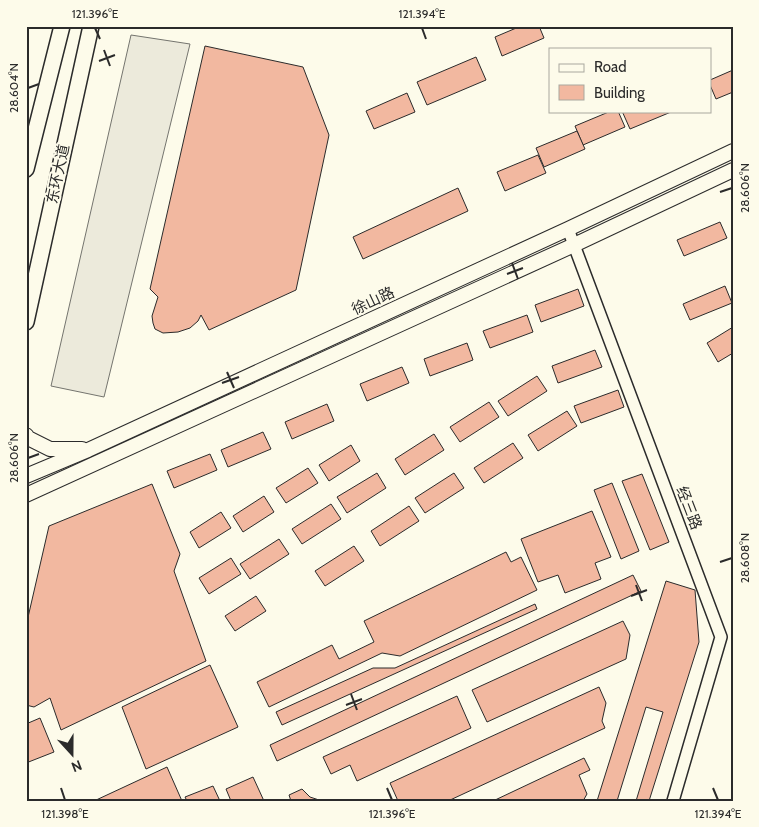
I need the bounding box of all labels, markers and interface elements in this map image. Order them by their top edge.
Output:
text: 121.396°E [72,6,119,21]
text: 121.394°E [399,6,446,21]
legend [549,48,712,112]
text: Road [594,58,627,76]
text: 28.604°N [6,63,21,113]
text: Building [594,84,645,102]
street label: 东环大道 [43,143,73,205]
text: 28.606°N [737,163,752,213]
street label: 徐山路 [349,283,397,319]
text: 28.606°N [6,433,21,483]
street label: 经三路 [673,484,705,532]
text: 28.608°N [737,533,752,583]
north arrow [48,730,98,780]
text: N [69,756,85,776]
text: 121.398°E [41,806,89,821]
text: 121.396°E [369,806,416,821]
text: 121.394°E [695,806,742,821]

